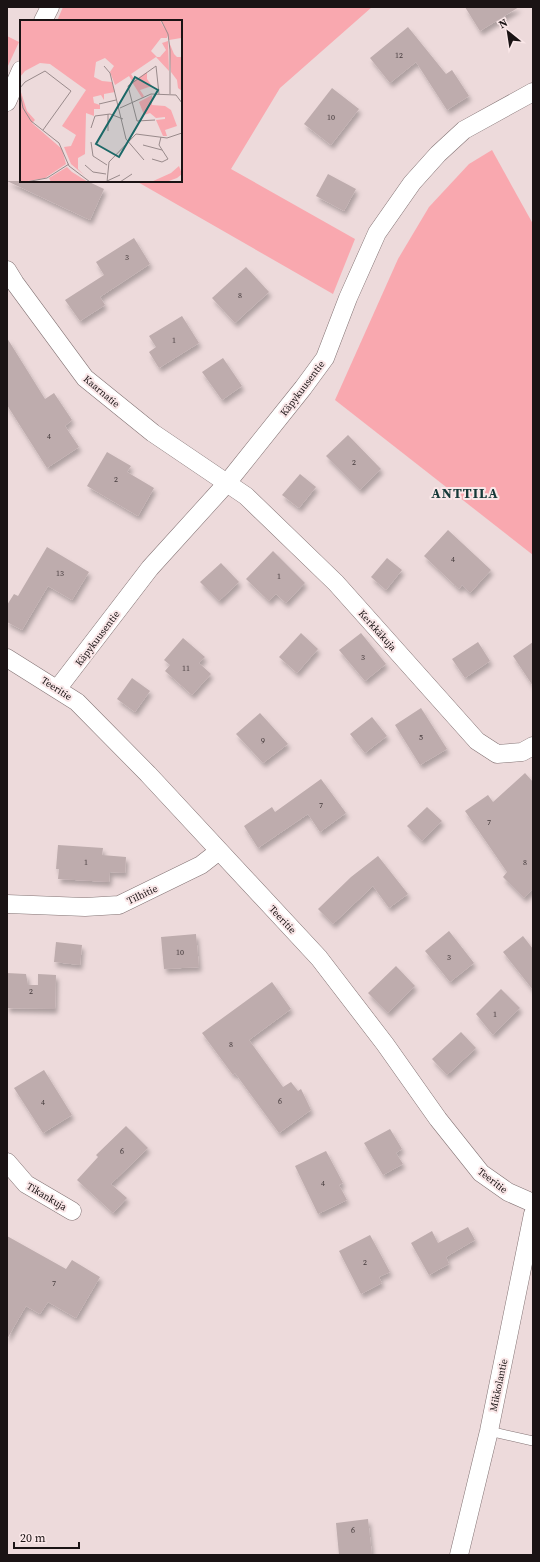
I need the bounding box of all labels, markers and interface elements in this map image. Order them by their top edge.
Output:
north arrow [488,12,528,52]
text: N [496,15,510,32]
inset map [20,20,182,182]
house number: 12 [395,50,403,61]
house number: 10 [327,112,335,123]
house number: 3 [125,252,129,263]
house number: 8 [238,290,242,301]
house number: 1 [172,335,176,346]
street label: Käpykuusentie [277,358,327,419]
street label: Kaarnatie [81,372,122,410]
house number: 4 [47,431,51,442]
house number: 2 [352,457,356,468]
house number: 2 [114,474,118,485]
district label: ANTTILA [431,483,499,503]
house number: 4 [451,554,455,565]
house number: 13 [56,568,64,579]
house number: 1 [277,571,281,582]
street label: Kerkkäkuja [356,607,400,654]
street label: Käpykuusentie [72,608,122,669]
house number: 3 [361,652,365,663]
house number: 11 [182,663,190,674]
street label: Teeritie [39,674,75,703]
house number: 5 [419,732,423,743]
house number: 9 [261,735,265,746]
house number: 7 [319,800,323,811]
house number: 7 [487,817,491,828]
house number: 1 [84,857,88,868]
house number: 8 [523,857,527,868]
street label: Tilhitie [125,882,160,907]
street label: Teeritie [266,902,299,936]
house number: 10 [176,947,184,958]
house number: 3 [447,952,451,963]
house number: 2 [29,986,33,997]
house number: 1 [493,1009,497,1020]
house number: 8 [229,1039,233,1050]
house number: 6 [278,1096,282,1107]
house number: 4 [41,1097,45,1108]
house number: 6 [120,1146,124,1157]
street label: Teeritie [475,1165,510,1196]
house number: 4 [321,1178,325,1189]
street label: Tikankuja [24,1179,70,1214]
house number: 2 [363,1257,367,1268]
house number: 7 [52,1278,56,1289]
street label: Mikkolantie [487,1358,510,1413]
scale bar [14,1524,79,1550]
house number: 6 [351,1525,355,1536]
text: 20 m [20,1530,46,1546]

